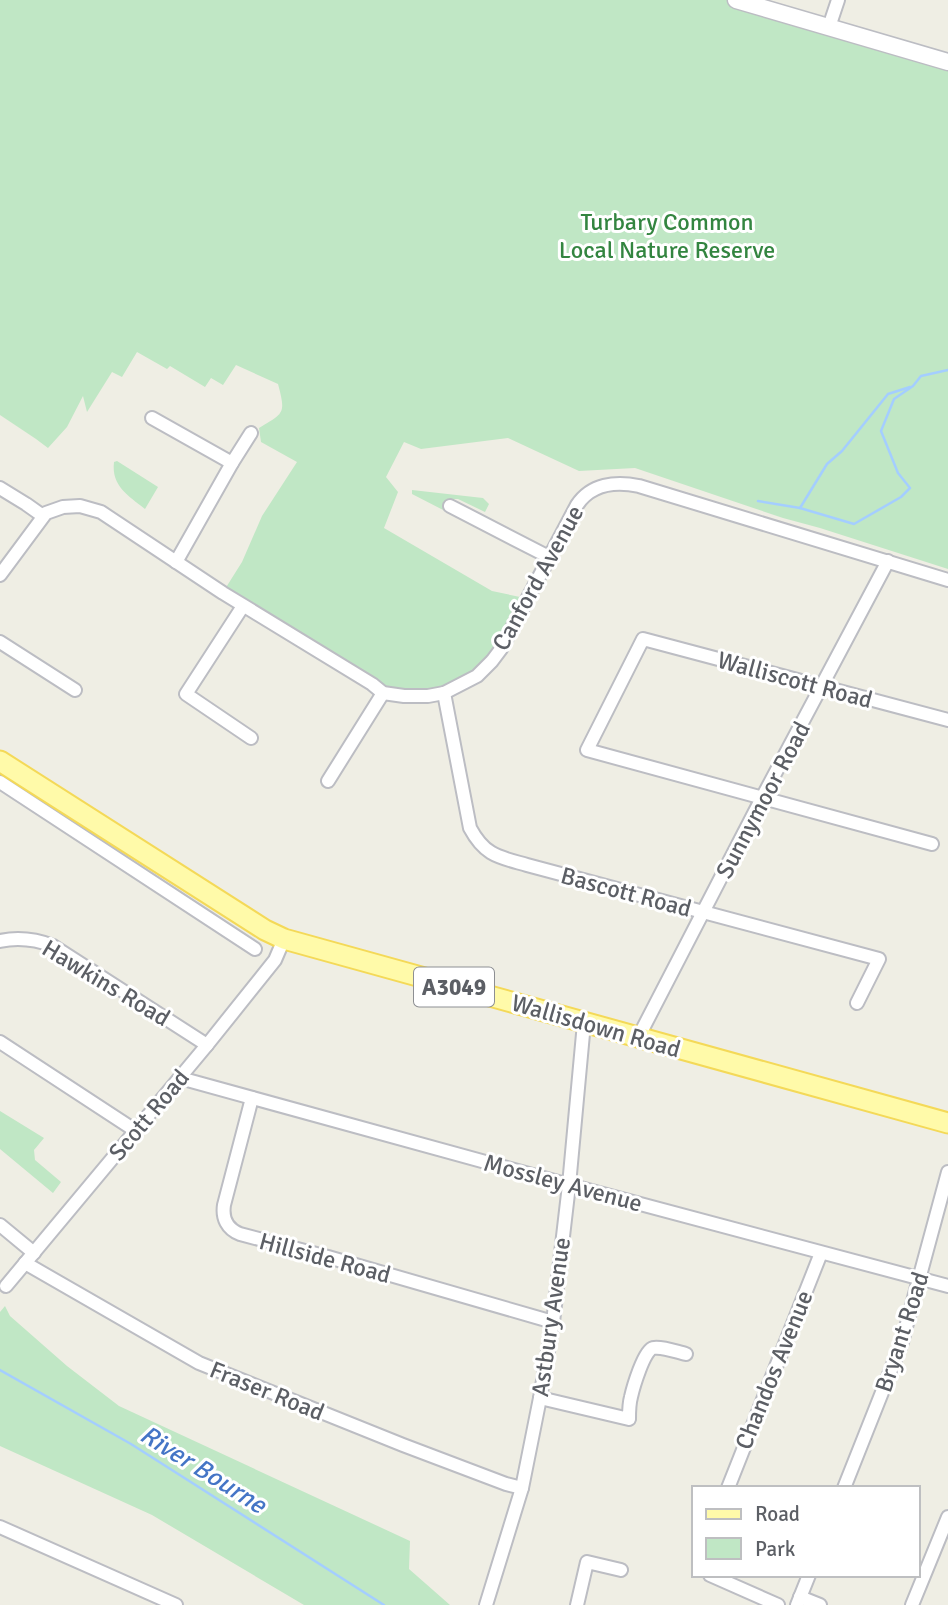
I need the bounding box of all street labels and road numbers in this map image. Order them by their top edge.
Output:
street label: Canford Avenue [486,500,590,656]
street label: Walliscott Road [714,645,876,715]
street label: Sunnymoor Road [709,717,817,883]
street label: Bascott Road [557,860,695,924]
street label: Hawkins Road [37,933,175,1033]
road number: A3049 [414,968,494,1006]
street label: Wallisdown Road [508,988,684,1064]
street label: Scott Road [102,1063,196,1167]
street label: Mossley Avenue [480,1147,646,1219]
street label: Hillside Road [256,1226,394,1290]
street label: Astbury Avenue [525,1235,577,1399]
street label: Bryant Road [868,1268,936,1396]
street label: Chandos Avenue [728,1286,820,1454]
street label: Fraser Road [205,1354,329,1428]

